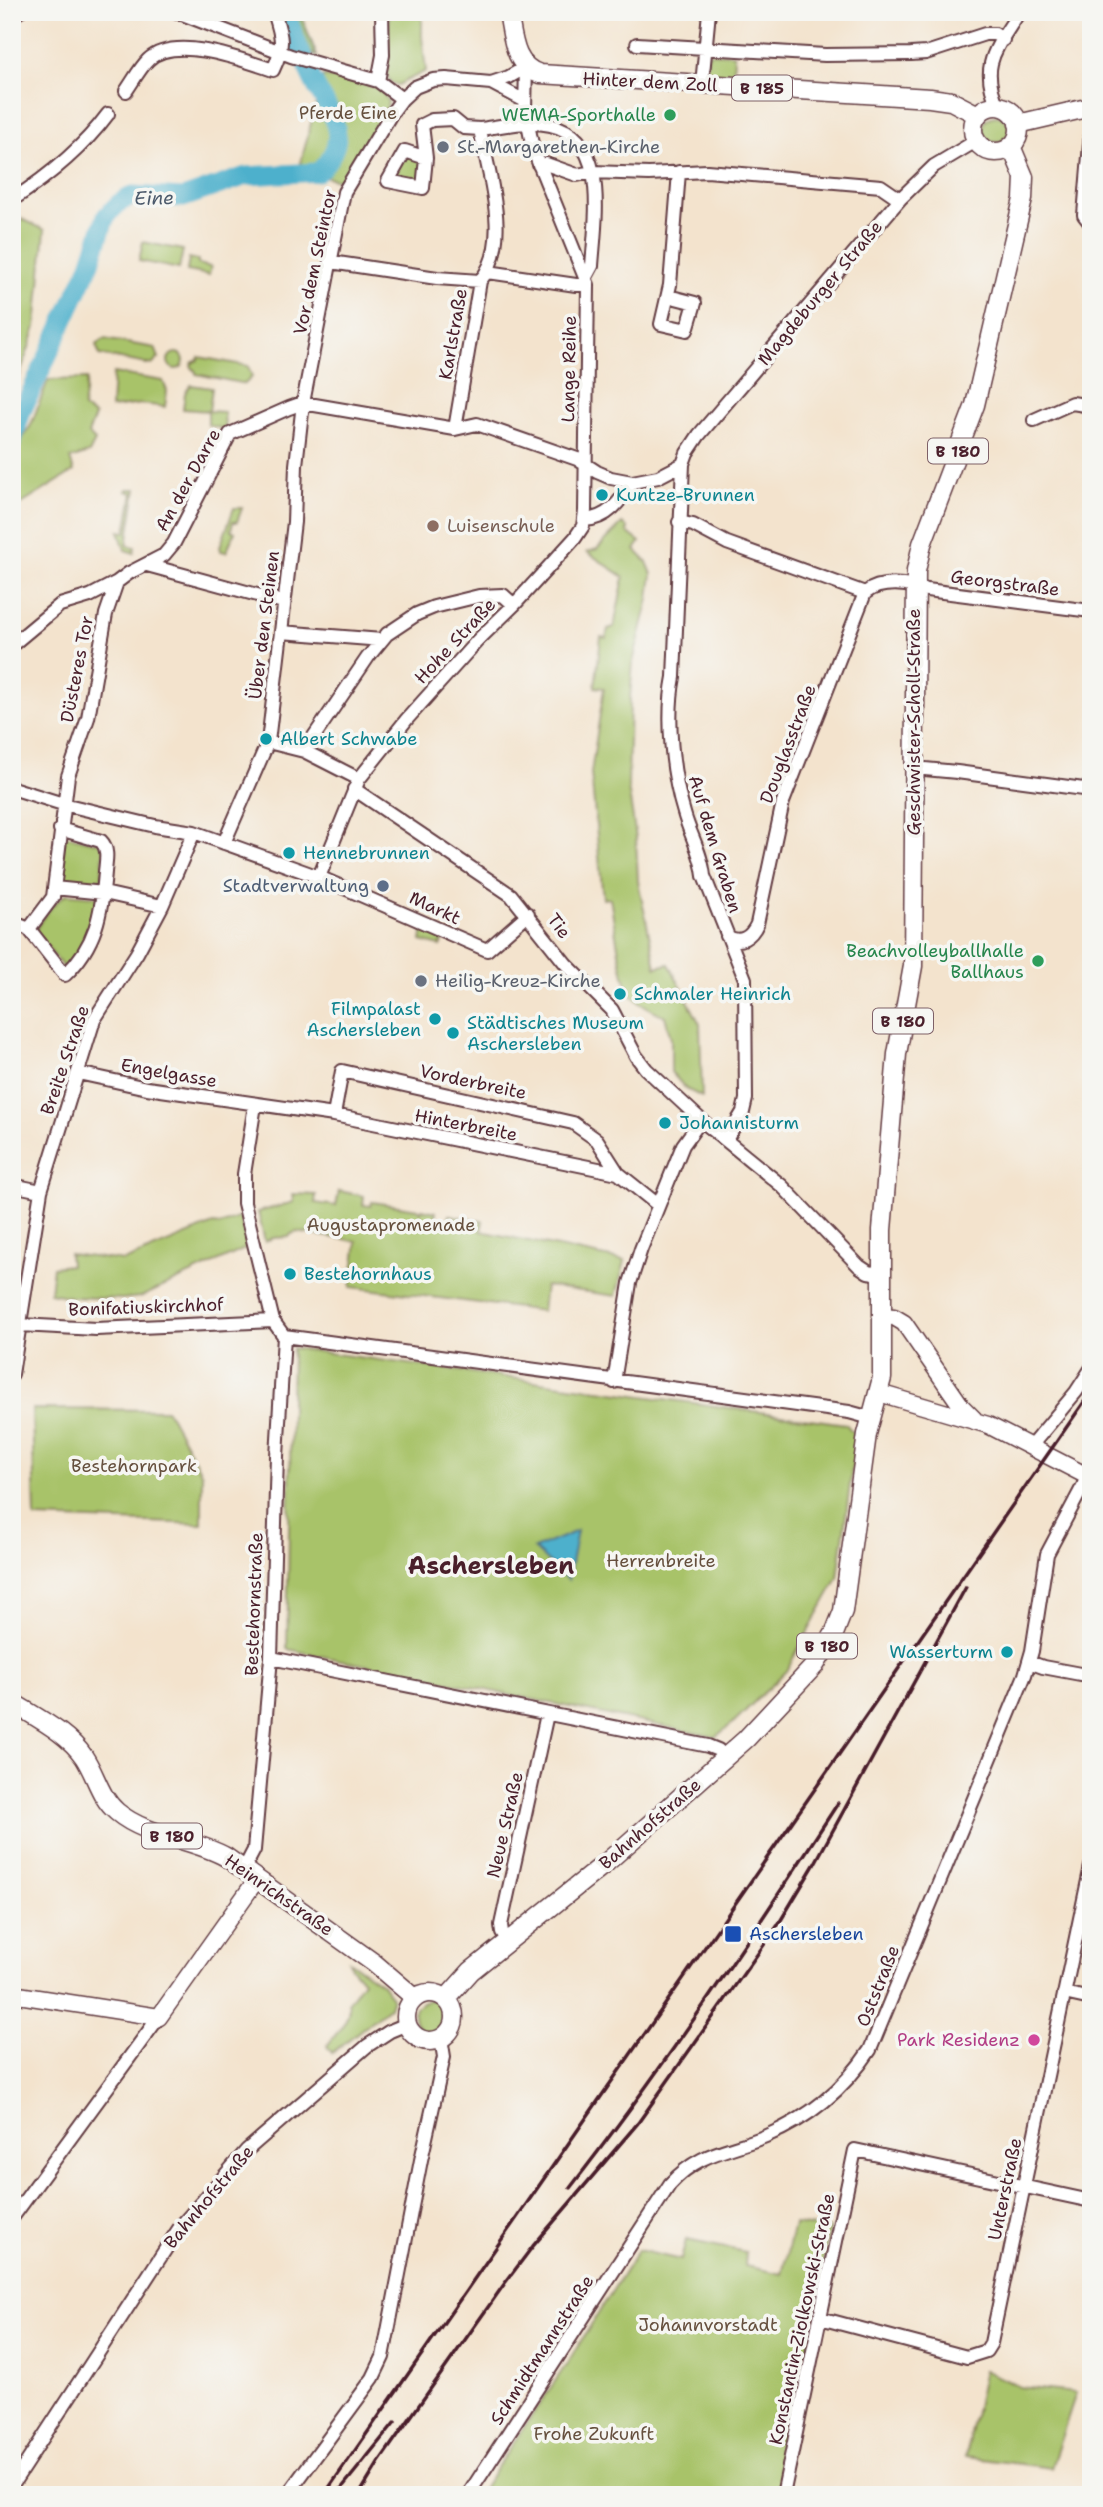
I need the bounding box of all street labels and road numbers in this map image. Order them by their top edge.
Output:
street label: Hinter dem Zoll [582,66,719,98]
road number: B 185 [732,76,792,100]
street label: Vor dem Steintor [288,187,342,337]
street label: Magdeburger Straße [752,215,888,371]
street label: Karlstraße [433,286,473,382]
street label: Lange Reihe [556,315,582,423]
street label: An der Darre [150,424,226,536]
road number: B 180 [928,438,988,464]
street label: Über den Steinen [243,549,285,701]
street label: Georgstraße [949,564,1061,602]
street label: Hohe Straße [409,593,501,689]
street label: Geschwister-Scholl-Straße [902,608,926,836]
street label: Düsteres Tor [55,613,99,725]
street label: Douglasstraße [754,681,822,807]
street label: Auf dem Graben [683,772,747,916]
street label: Markt [406,886,465,930]
street label: Tie [542,908,576,944]
street label: Breite Straße [35,1002,95,1118]
road number: B 180 [873,1009,933,1034]
street label: Engelgasse [119,1053,219,1093]
street label: Vorderbreite [417,1059,529,1105]
street label: Hinterbreite [413,1103,519,1147]
street label: Bonifatiuskirchhof [68,1292,224,1322]
street label: Bestehornstraße [240,1532,268,1676]
road number: B 180 [797,1634,857,1658]
street label: Neue Straße [481,1770,529,1880]
street label: Bahnhofstraße [594,1773,706,1875]
road number: B 180 [142,1824,202,1848]
street label: Heinrichstraße [220,1849,338,1941]
street label: Oststraße [851,1942,905,2030]
street label: Unterstraße [982,2135,1028,2243]
street label: Bahnhofstraße [159,2140,259,2254]
street label: Konstantin-Ziolkowski-Straße [764,2191,840,2447]
street label: Schmidtmannstraße [485,2271,599,2429]

